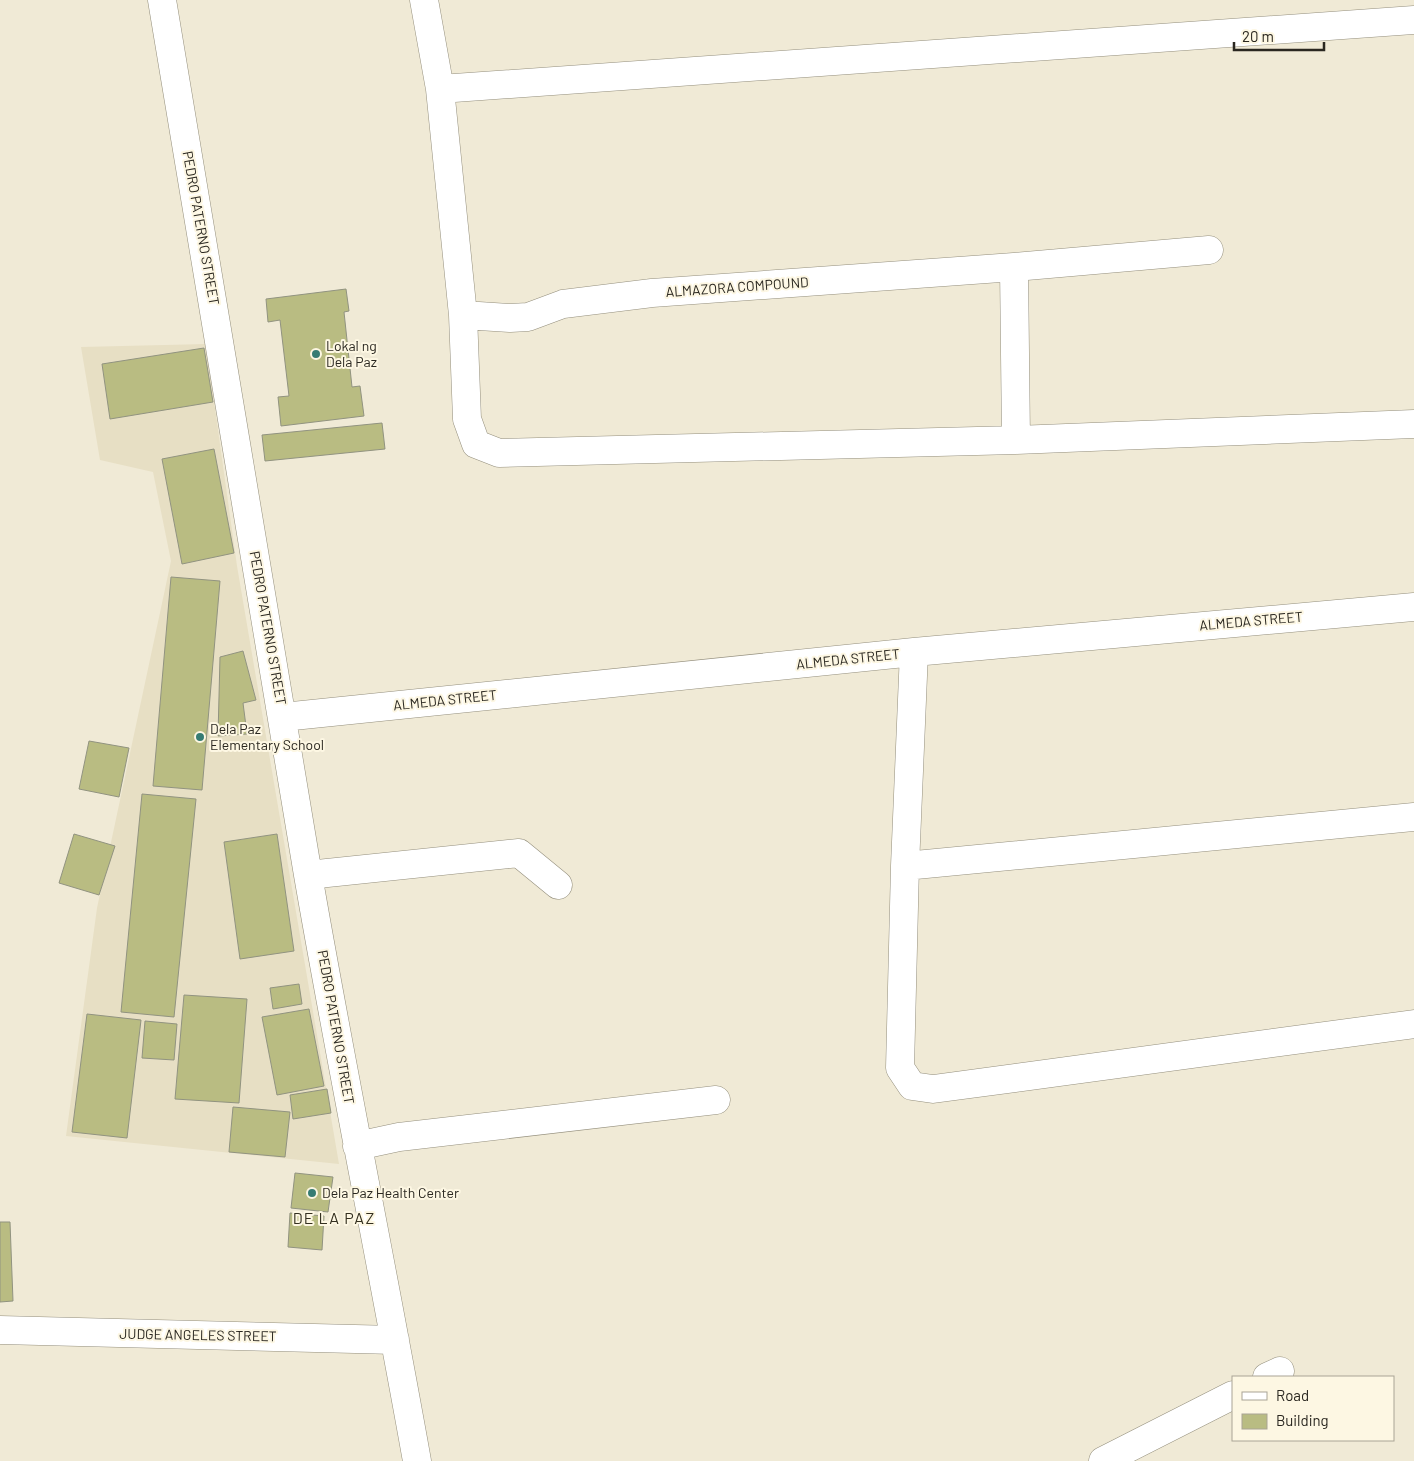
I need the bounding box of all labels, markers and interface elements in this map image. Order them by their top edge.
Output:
scale bar [1234,20,1324,52]
text: 20 m [1242,27,1274,45]
street label: PEDRO PATERNO STREET [180,149,223,306]
street label: ALMAZORA COMPOUND [665,273,809,300]
place label: Lokal ng Dela Paz [326,337,377,370]
marker: Lokal ng Dela Paz [310,348,322,360]
street label: PEDRO PATERNO STREET [247,549,290,706]
street label: ALMEDA STREET [1198,608,1303,633]
street label: ALMEDA STREET [795,645,901,672]
street label: ALMEDA STREET [392,686,498,713]
place label: Dela Paz Elementary School [210,720,324,753]
marker: Dela Paz Elementary School [194,731,206,743]
street label: PEDRO PATERNO STREET [315,948,358,1105]
place label: Dela Paz Health Center [322,1184,459,1201]
marker: Dela Paz Health Center [306,1187,318,1199]
district label: DE LA PAZ [293,1208,375,1227]
street label: JUDGE ANGELES STREET [119,1325,277,1344]
legend [1232,1376,1394,1441]
text: Road [1276,1386,1309,1404]
text: Building [1276,1411,1329,1429]

